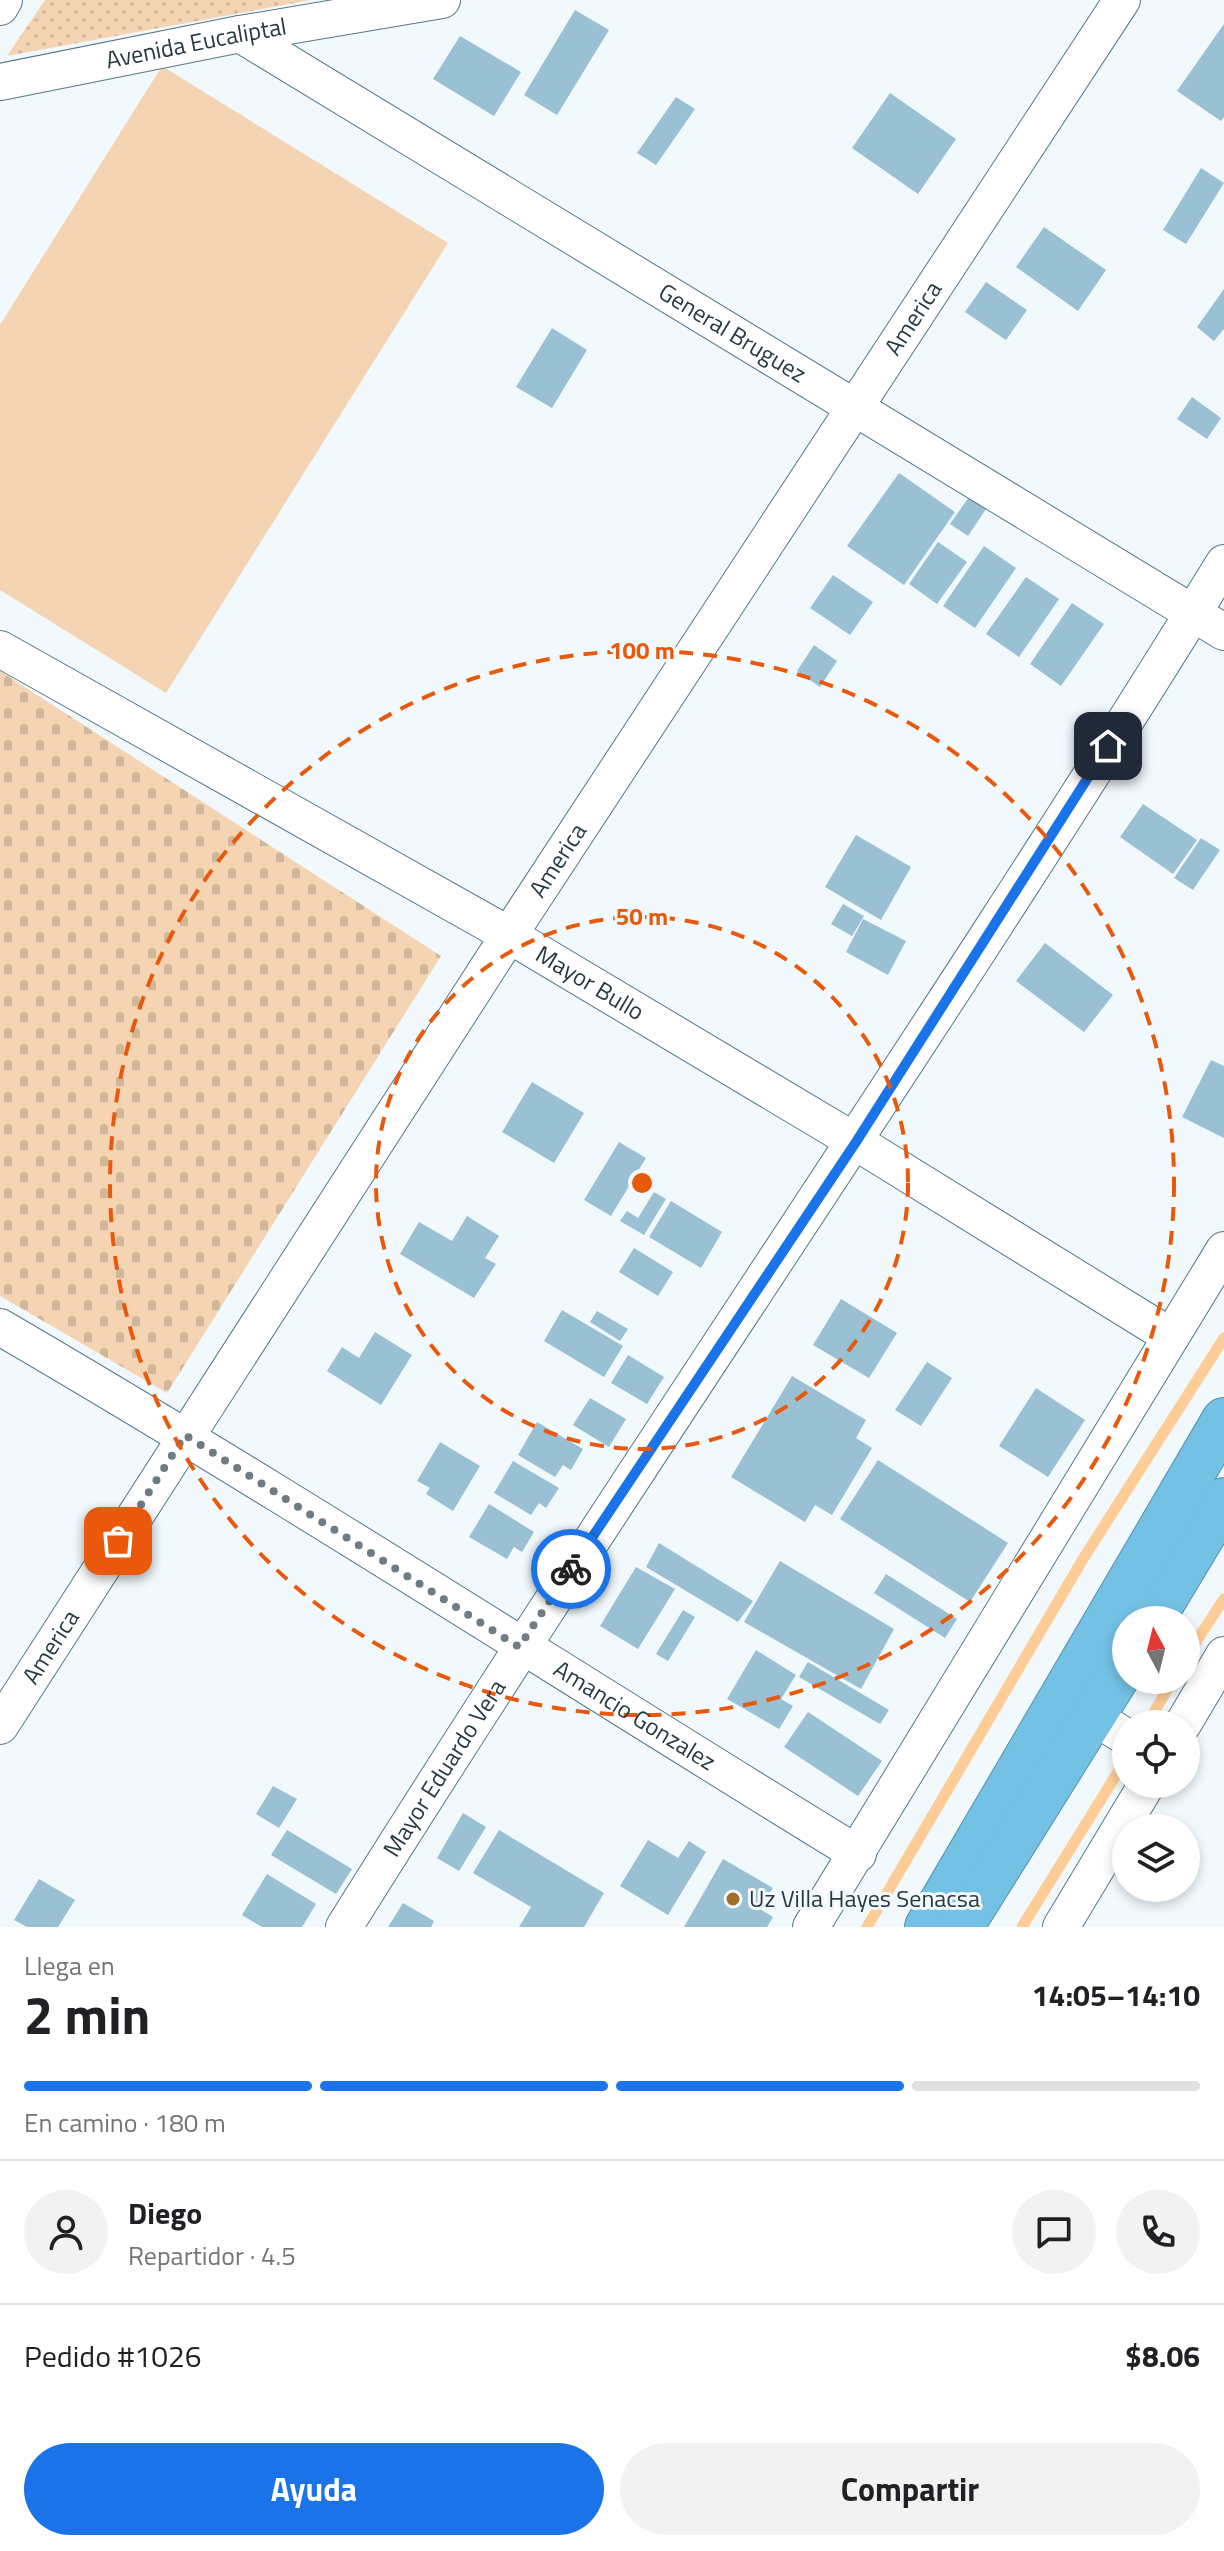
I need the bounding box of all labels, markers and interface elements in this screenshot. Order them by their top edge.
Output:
street label: Avenida Eucaliptal [103,7,289,77]
street label: America [875,273,950,362]
street label: General Bruguez [652,274,814,391]
text: 100 m [609,632,675,668]
pin [1074,712,1142,780]
icon: home [1086,724,1130,768]
street label: America [519,815,595,904]
text: 50 m [616,898,668,934]
street label: Mayor Bullo [529,936,652,1029]
centre of rings [628,1169,656,1197]
pin [84,1507,152,1575]
icon: bag [96,1519,140,1563]
courier [531,1529,611,1609]
icon: bike [549,1547,593,1591]
street label: America [13,1602,88,1691]
north arrow [1112,1606,1200,1694]
map controls [1112,1606,1200,1902]
street label: Amancio Gonzalez [547,1650,723,1779]
street label: Mayor Eduardo Vera [374,1672,514,1864]
button: locate [1112,1710,1200,1798]
button: layers [1112,1814,1200,1902]
place label: Uz Villa Hayes Senacsa [749,1880,980,1916]
marker: Uz Villa Hayes Senacsa [724,1890,742,1908]
text: Llega en [24,1946,115,1985]
text: 14:05–14:10 [1032,1972,1200,2018]
text: 2 min [24,1975,150,2054]
text: En camino · 180 m [24,2103,226,2142]
button: person [24,2190,108,2274]
text: Diego [128,2190,202,2236]
button: chat [1012,2190,1096,2274]
button: phone [1116,2190,1200,2274]
text: Repartidor · 4.5 [128,2236,296,2275]
text: Pedido #1026 [24,2333,202,2379]
text: $8.06 [1125,2333,1200,2379]
button: Ayuda [24,2443,604,2535]
button: Compartir [620,2443,1200,2535]

